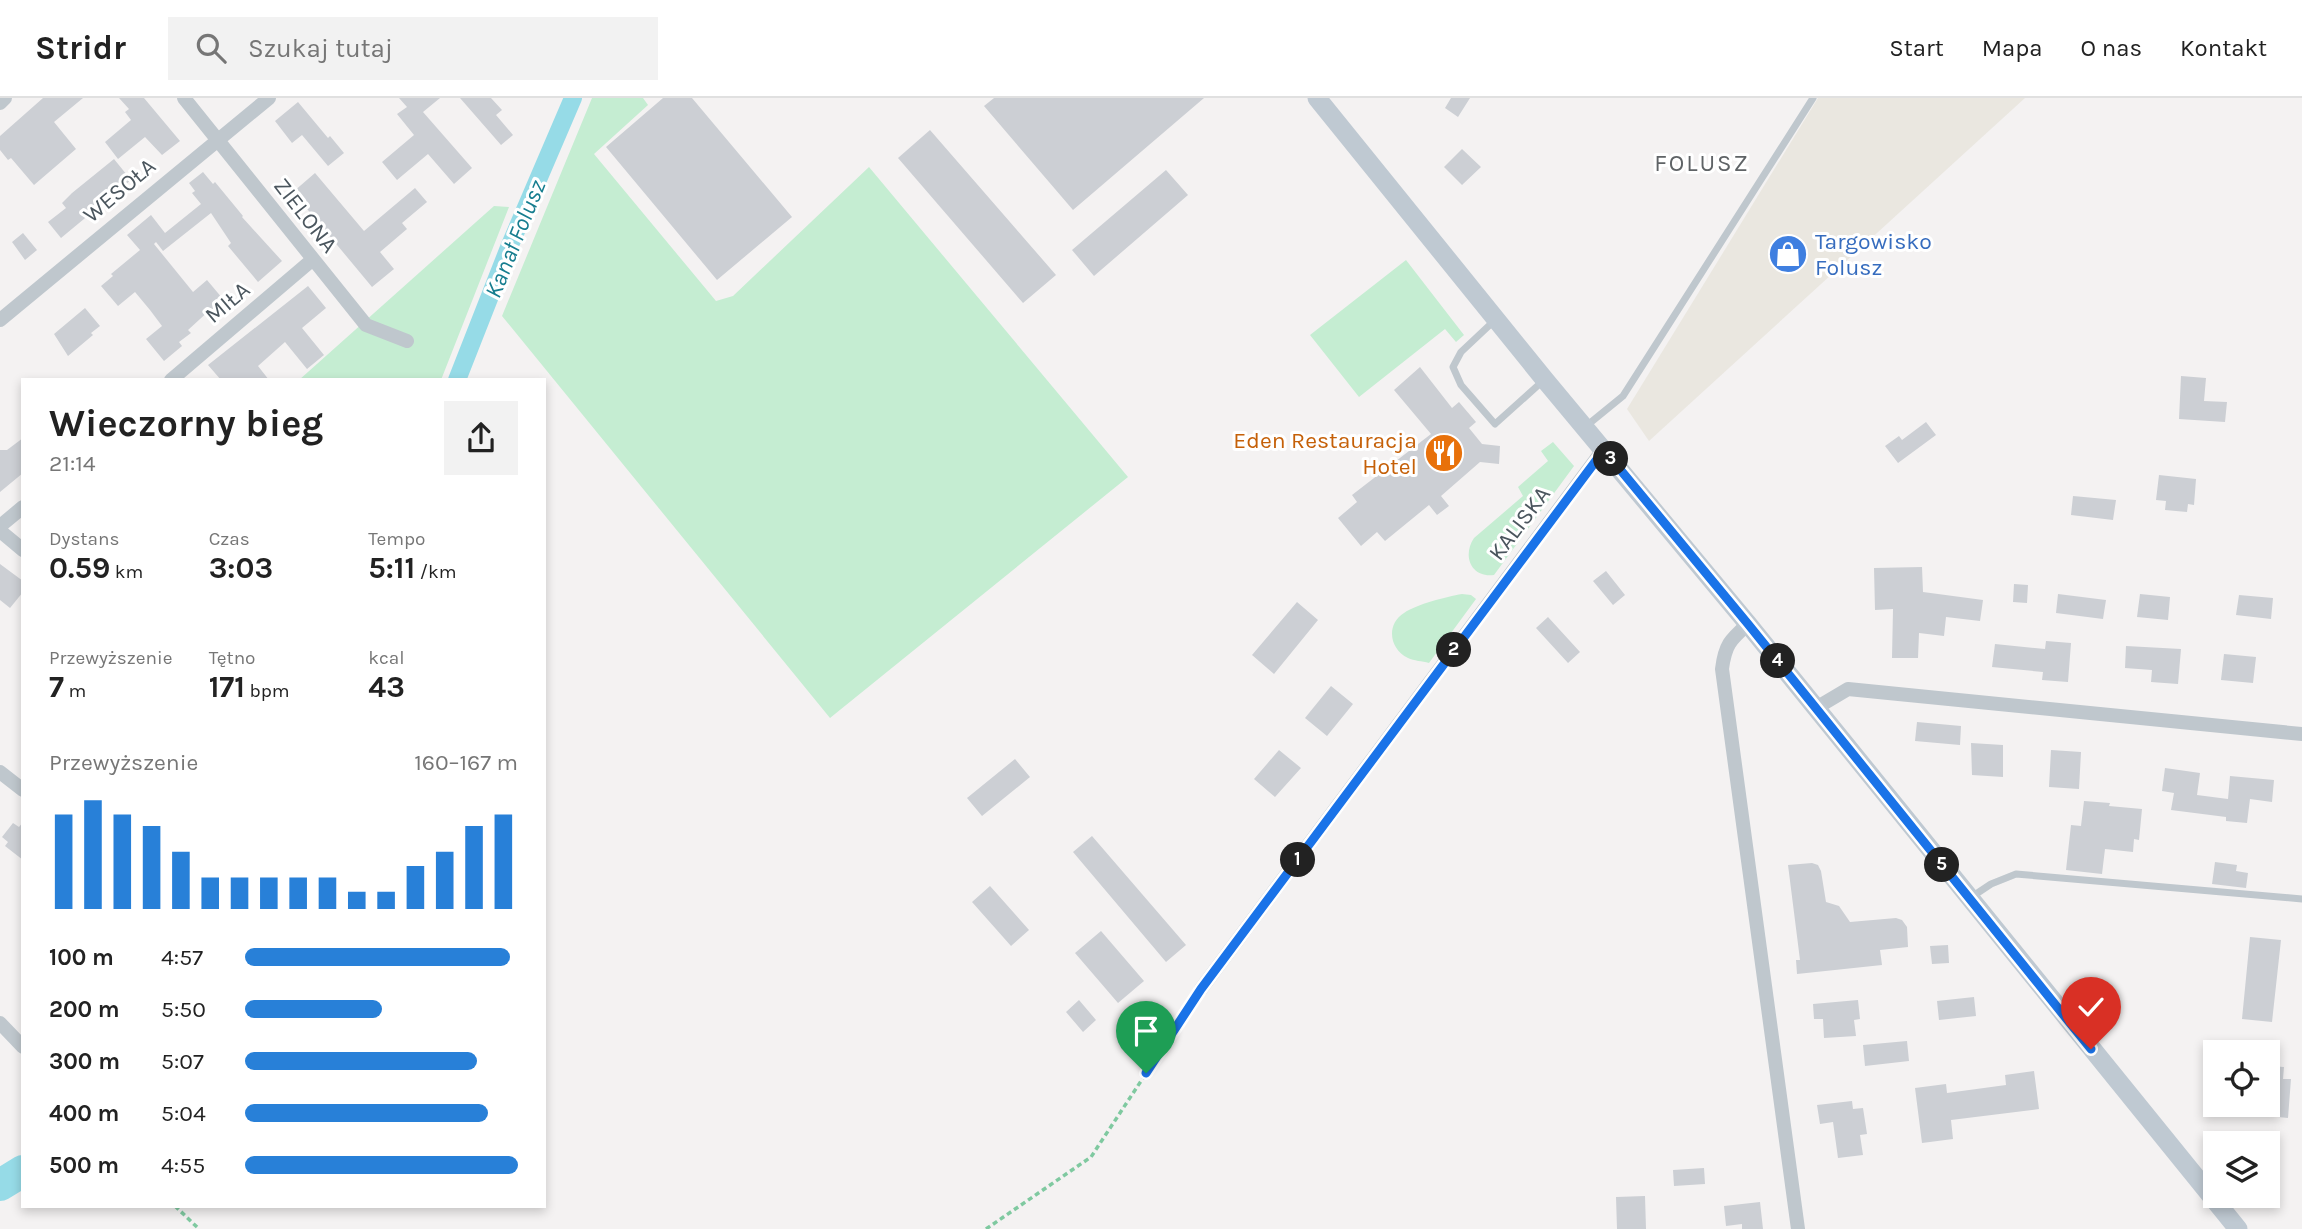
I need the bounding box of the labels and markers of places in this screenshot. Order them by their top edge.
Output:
place label: Targowisko Folusz [1815,228,1932,281]
shop icon: Targowisko Folusz [1767,233,1809,275]
place label: Eden Restauracja Hotel [1233,427,1417,480]
restaurant icon: Eden Restauracja Hotel [1423,432,1465,474]
pin: 3 [1594,442,1628,476]
pin: 2 [1436,632,1472,668]
pin: 4 [1760,644,1796,678]
pin: 1 [1280,842,1316,878]
pin: 5 [1924,848,1960,882]
pin [2061,977,2121,1049]
pin [1116,1001,1176,1073]

